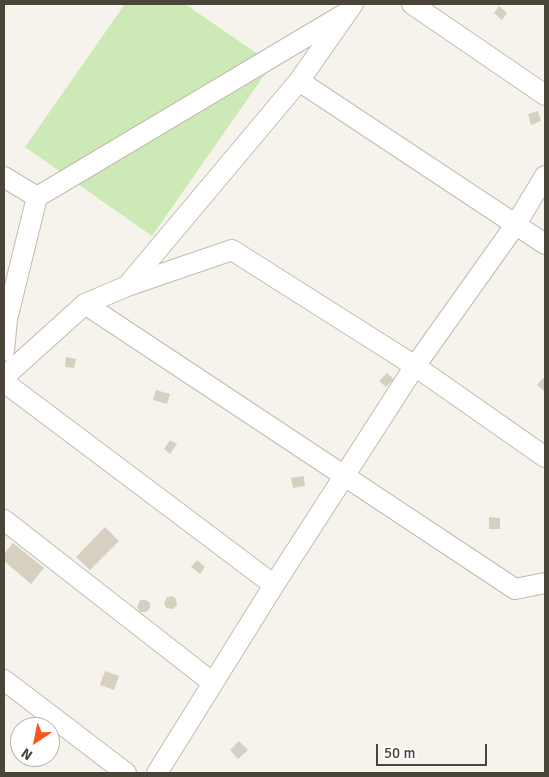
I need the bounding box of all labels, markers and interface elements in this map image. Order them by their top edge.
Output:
north arrow [10,717,60,767]
scale bar [379,734,490,766]
text: N [18,744,36,764]
text: 50 m [384,744,415,762]

